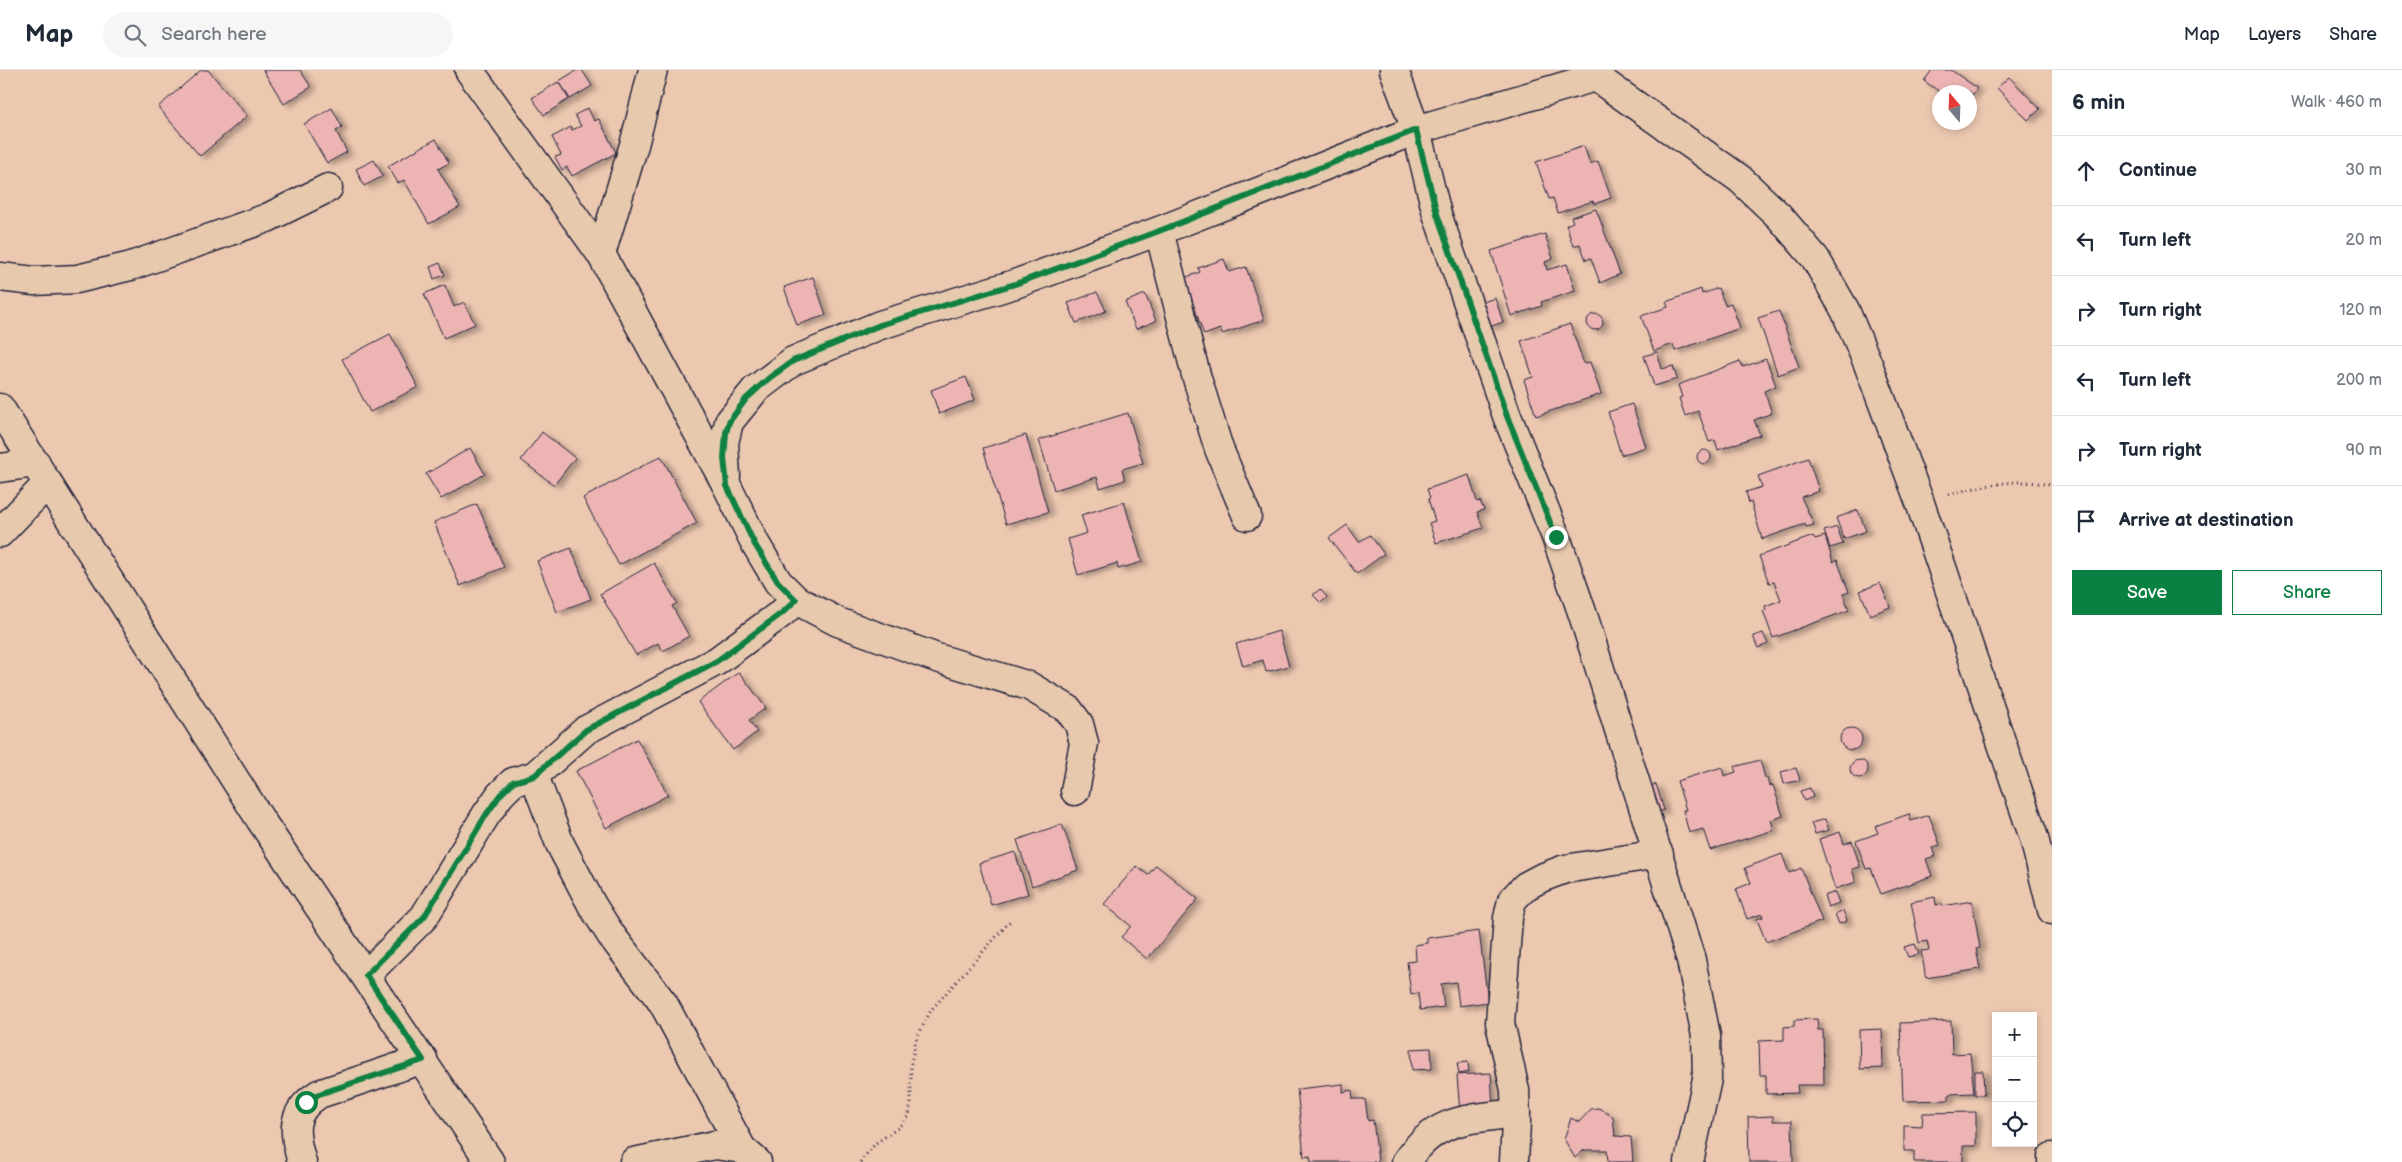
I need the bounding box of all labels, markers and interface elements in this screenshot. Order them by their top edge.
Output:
search box [103,12,453,57]
text: Map [25,20,73,49]
icon: search [121,21,149,49]
text: Search here [161,23,267,46]
text: Map [2184,24,2220,45]
text: Layers [2248,24,2301,45]
text: Share [2329,24,2377,45]
north arrow [1932,85,1977,130]
text: 6 min [2072,90,2125,115]
text: Walk · 460 m [2291,93,2382,112]
icon: ahead [2072,157,2100,185]
text: Continue [2119,159,2197,182]
text: 30 m [2345,161,2382,180]
icon: left [2072,227,2100,255]
text: Turn left [2119,229,2191,252]
text: 20 m [2346,231,2382,250]
icon: right [2072,297,2100,325]
text: Turn right [2119,299,2202,322]
text: 120 m [2339,301,2382,320]
icon: left [2072,367,2100,395]
text: Turn left [2119,369,2191,392]
text: 200 m [2336,371,2382,390]
icon: right [2072,437,2100,465]
text: Turn right [2119,439,2202,462]
text: 90 m [2346,441,2382,460]
icon: arrive [2072,507,2100,535]
text: Arrive at destination [2119,509,2294,532]
route end [1545,526,1568,549]
button: Save [2072,570,2222,615]
button: Share [2232,570,2382,615]
map controls [1992,1012,2037,1147]
button: + [1992,1012,2037,1057]
button: − [1992,1057,2037,1102]
route start [295,1091,318,1114]
button: locate [1992,1102,2037,1147]

